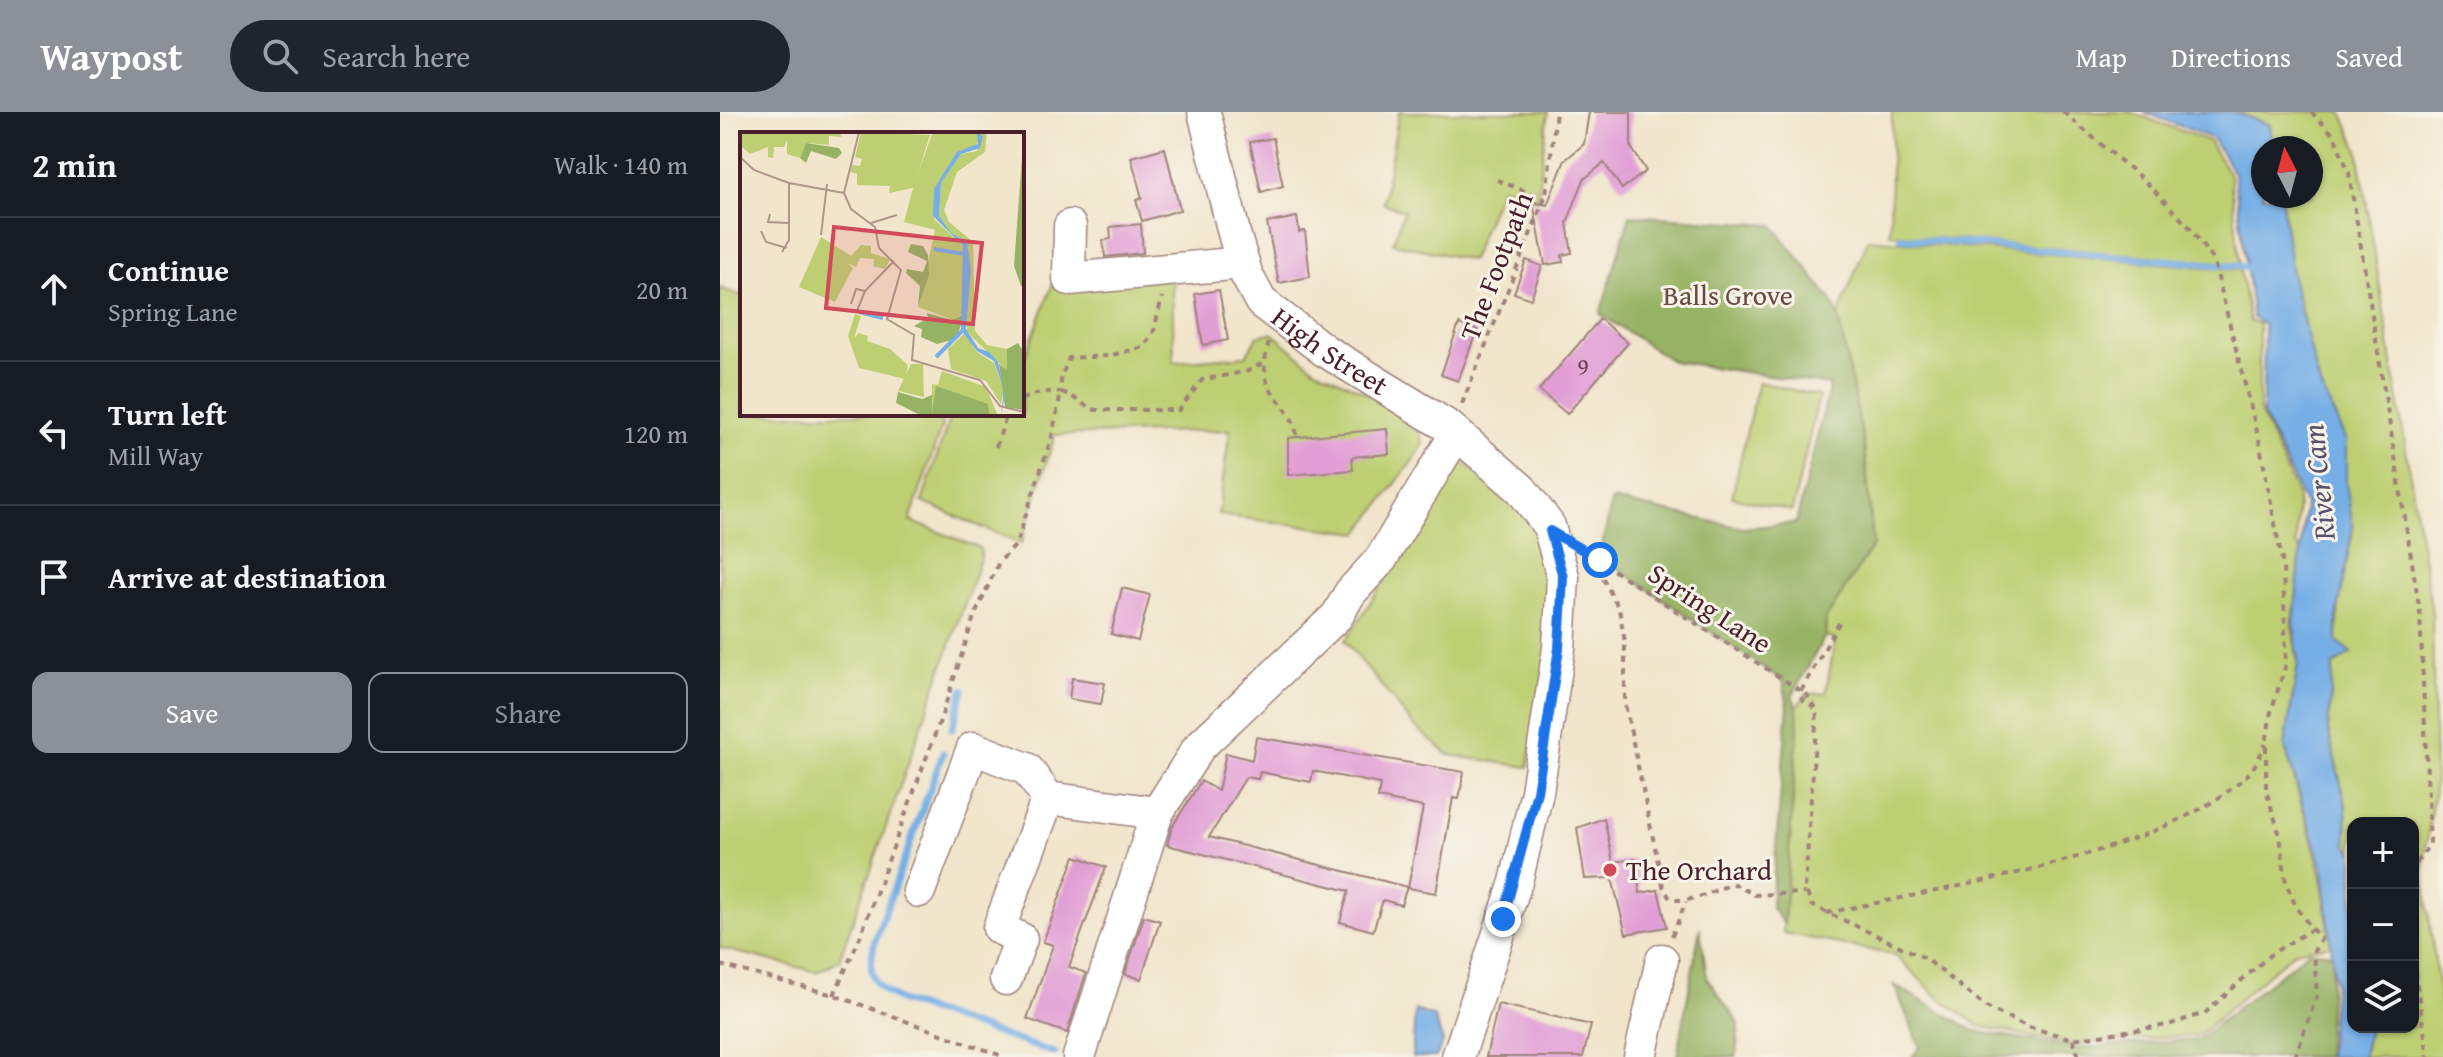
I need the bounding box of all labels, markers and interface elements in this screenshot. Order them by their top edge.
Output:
search box [230,20,790,92]
text: Waypost [40,28,182,84]
icon: search [258,34,302,78]
text: Search here [322,34,470,78]
text: Map [2075,36,2127,77]
text: Directions [2171,36,2291,77]
text: Saved [2335,36,2403,77]
inset map [740,132,1024,416]
north arrow [2251,136,2323,208]
text: 2 min [32,140,117,189]
text: Walk · 140 m [554,145,688,184]
street label: The Footpath [1448,186,1543,346]
text: Continue [108,248,229,292]
icon: ahead [32,267,76,311]
text: 20 m [636,270,688,309]
park label: Balls Grove [1663,274,1793,315]
text: Spring Lane [108,292,238,331]
street label: High Street [1263,296,1397,405]
house number: 9 [1577,348,1589,383]
text: Turn left [108,392,227,436]
icon: left [32,411,76,455]
text: 120 m [623,414,688,453]
water label: River Cam [2290,422,2346,544]
text: Mill Way [108,436,203,475]
route start [1582,542,1618,578]
street label: Spring Lane [1641,552,1780,663]
icon: arrive [32,555,76,599]
text: Arrive at destination [108,555,386,599]
button: Save [32,672,352,753]
button: Share [368,672,688,753]
map controls [2347,817,2419,1033]
button: + [2347,817,2419,889]
place label: The Orchard [1626,849,1772,890]
marker: The Orchard [1601,861,1619,879]
button: − [2347,889,2419,961]
route end [1485,901,1521,937]
button: layers [2347,961,2419,1033]

